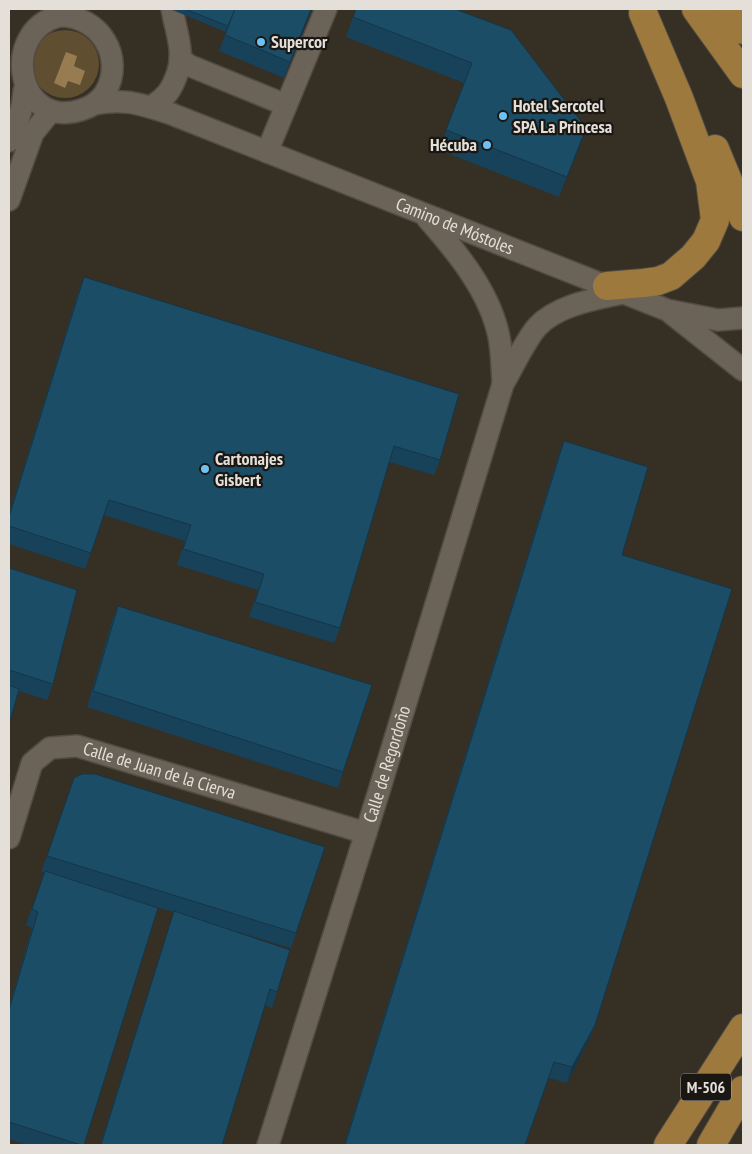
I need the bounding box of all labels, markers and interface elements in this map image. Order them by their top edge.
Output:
place label: Supercor [271,30,328,53]
marker: Supercor [255,36,267,48]
place label: Hotel Sercotel SPA La Princesa [513,94,612,138]
marker: Hotel Sercotel SPA La Princesa [497,110,509,122]
place label: Hécuba [430,133,477,156]
marker: Hécuba [481,139,493,151]
street label: Camino de Móstoles [393,192,517,259]
place label: Cartonajes Gisbert [215,447,283,491]
marker: Cartonajes Gisbert [199,463,211,475]
street label: Calle de Regordoño [358,703,415,825]
street label: Calle de Juan de la Cierva [81,737,239,804]
road number: M-506 [681,1074,731,1100]

